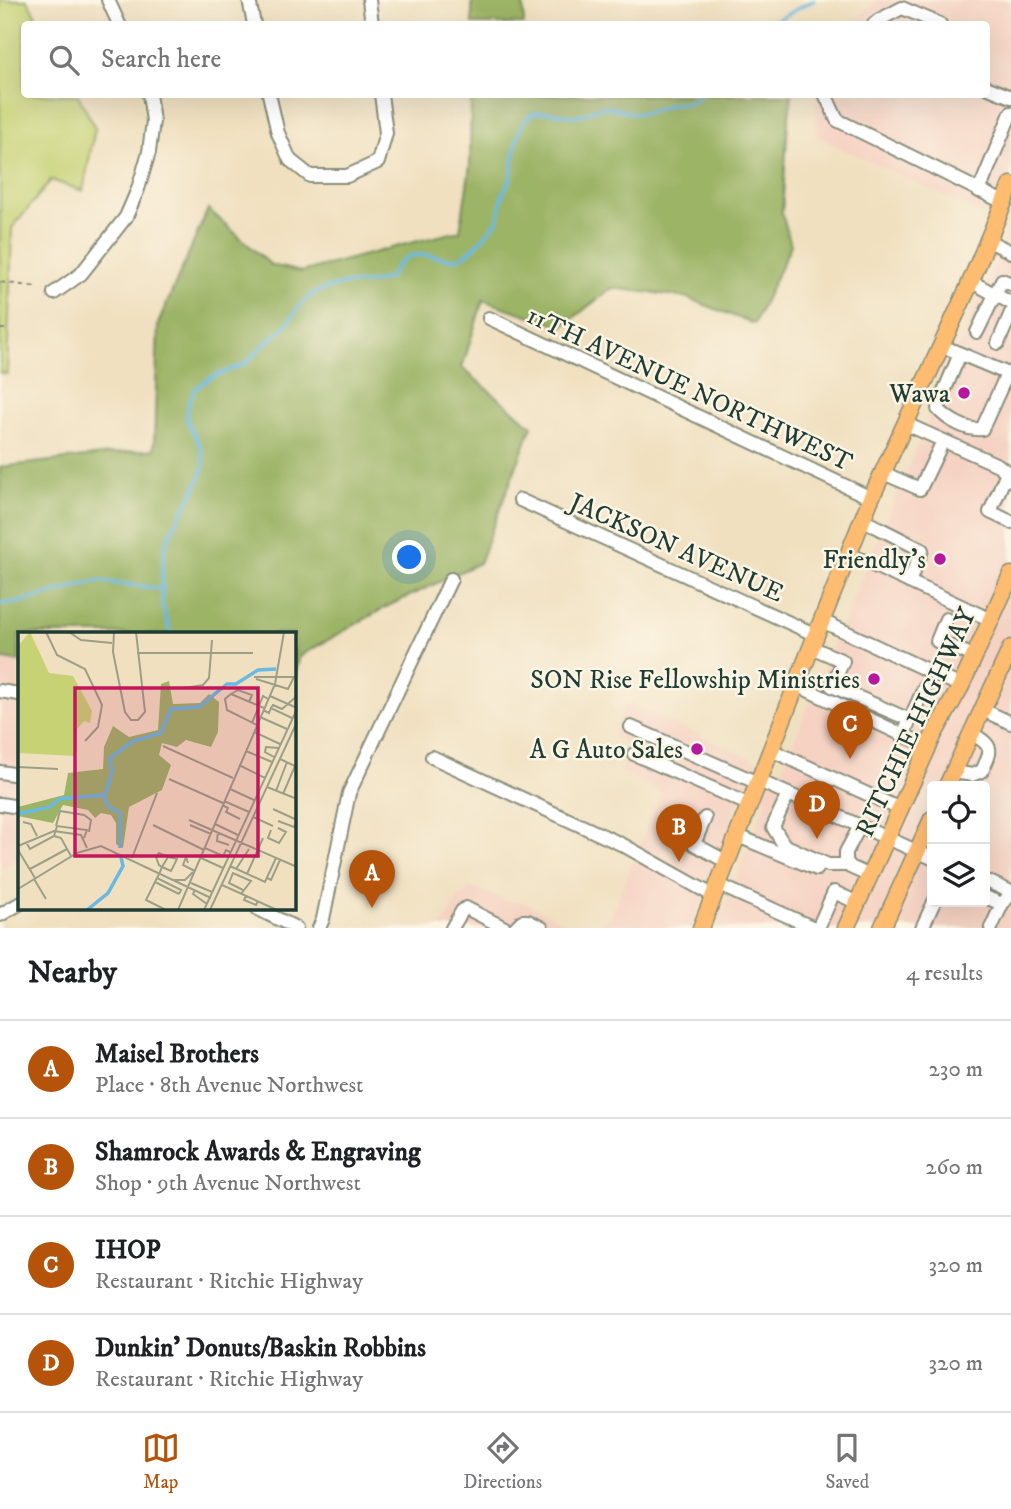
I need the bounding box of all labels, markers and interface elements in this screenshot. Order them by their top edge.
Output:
search box [21,21,990,98]
icon: search [45,41,83,79]
text: Search here [101,43,221,76]
street label: 11TH AVENUE NORTHWEST [521,299,858,480]
place label: Wawa [888,378,950,411]
marker: Wawa [956,385,972,401]
street label: JACKSON AVENUE [562,486,789,610]
your location [392,540,426,574]
place label: Friendly's [823,544,926,577]
marker: Friendly's [932,551,948,567]
street label: RITCHIE HIGHWAY [848,602,982,842]
inset map [18,632,296,911]
place label: SON Rise Fellowship Ministries [530,664,860,697]
marker: SON Rise Fellowship Ministries [866,671,882,687]
pin: C [827,701,873,759]
place label: A G Auto Sales [530,734,683,767]
marker: A G Auto Sales [689,741,705,757]
pin: D [794,781,840,839]
map controls [927,781,990,907]
button: locate [927,781,990,844]
pin: B [656,804,702,862]
button: layers [927,844,990,907]
pin: A [349,850,395,908]
text: Nearby [28,955,117,992]
text: 4 results [906,959,983,988]
text: Maisel Brothers [95,1038,259,1071]
text: A [44,1055,58,1084]
text: 230 m [929,1055,983,1084]
text: Place · 8th Avenue Northwest [95,1071,363,1100]
text: Shamrock Awards & Engraving [95,1136,421,1169]
text: B [44,1153,58,1182]
text: 260 m [925,1153,983,1182]
text: Shop · 9th Avenue Northwest [95,1169,361,1198]
text: IHOP [95,1234,160,1267]
text: C [43,1251,59,1280]
text: 320 m [929,1251,983,1280]
text: Restaurant · Ritchie Highway [95,1267,363,1296]
text: Dunkin' Donuts/Baskin Robbins [95,1332,426,1365]
text: D [42,1349,60,1378]
text: 320 m [929,1349,983,1378]
text: Restaurant · Ritchie Highway [95,1365,363,1394]
tab: Map [142,1429,180,1494]
tab: Directions [463,1429,542,1494]
tab: Saved [826,1429,869,1494]

